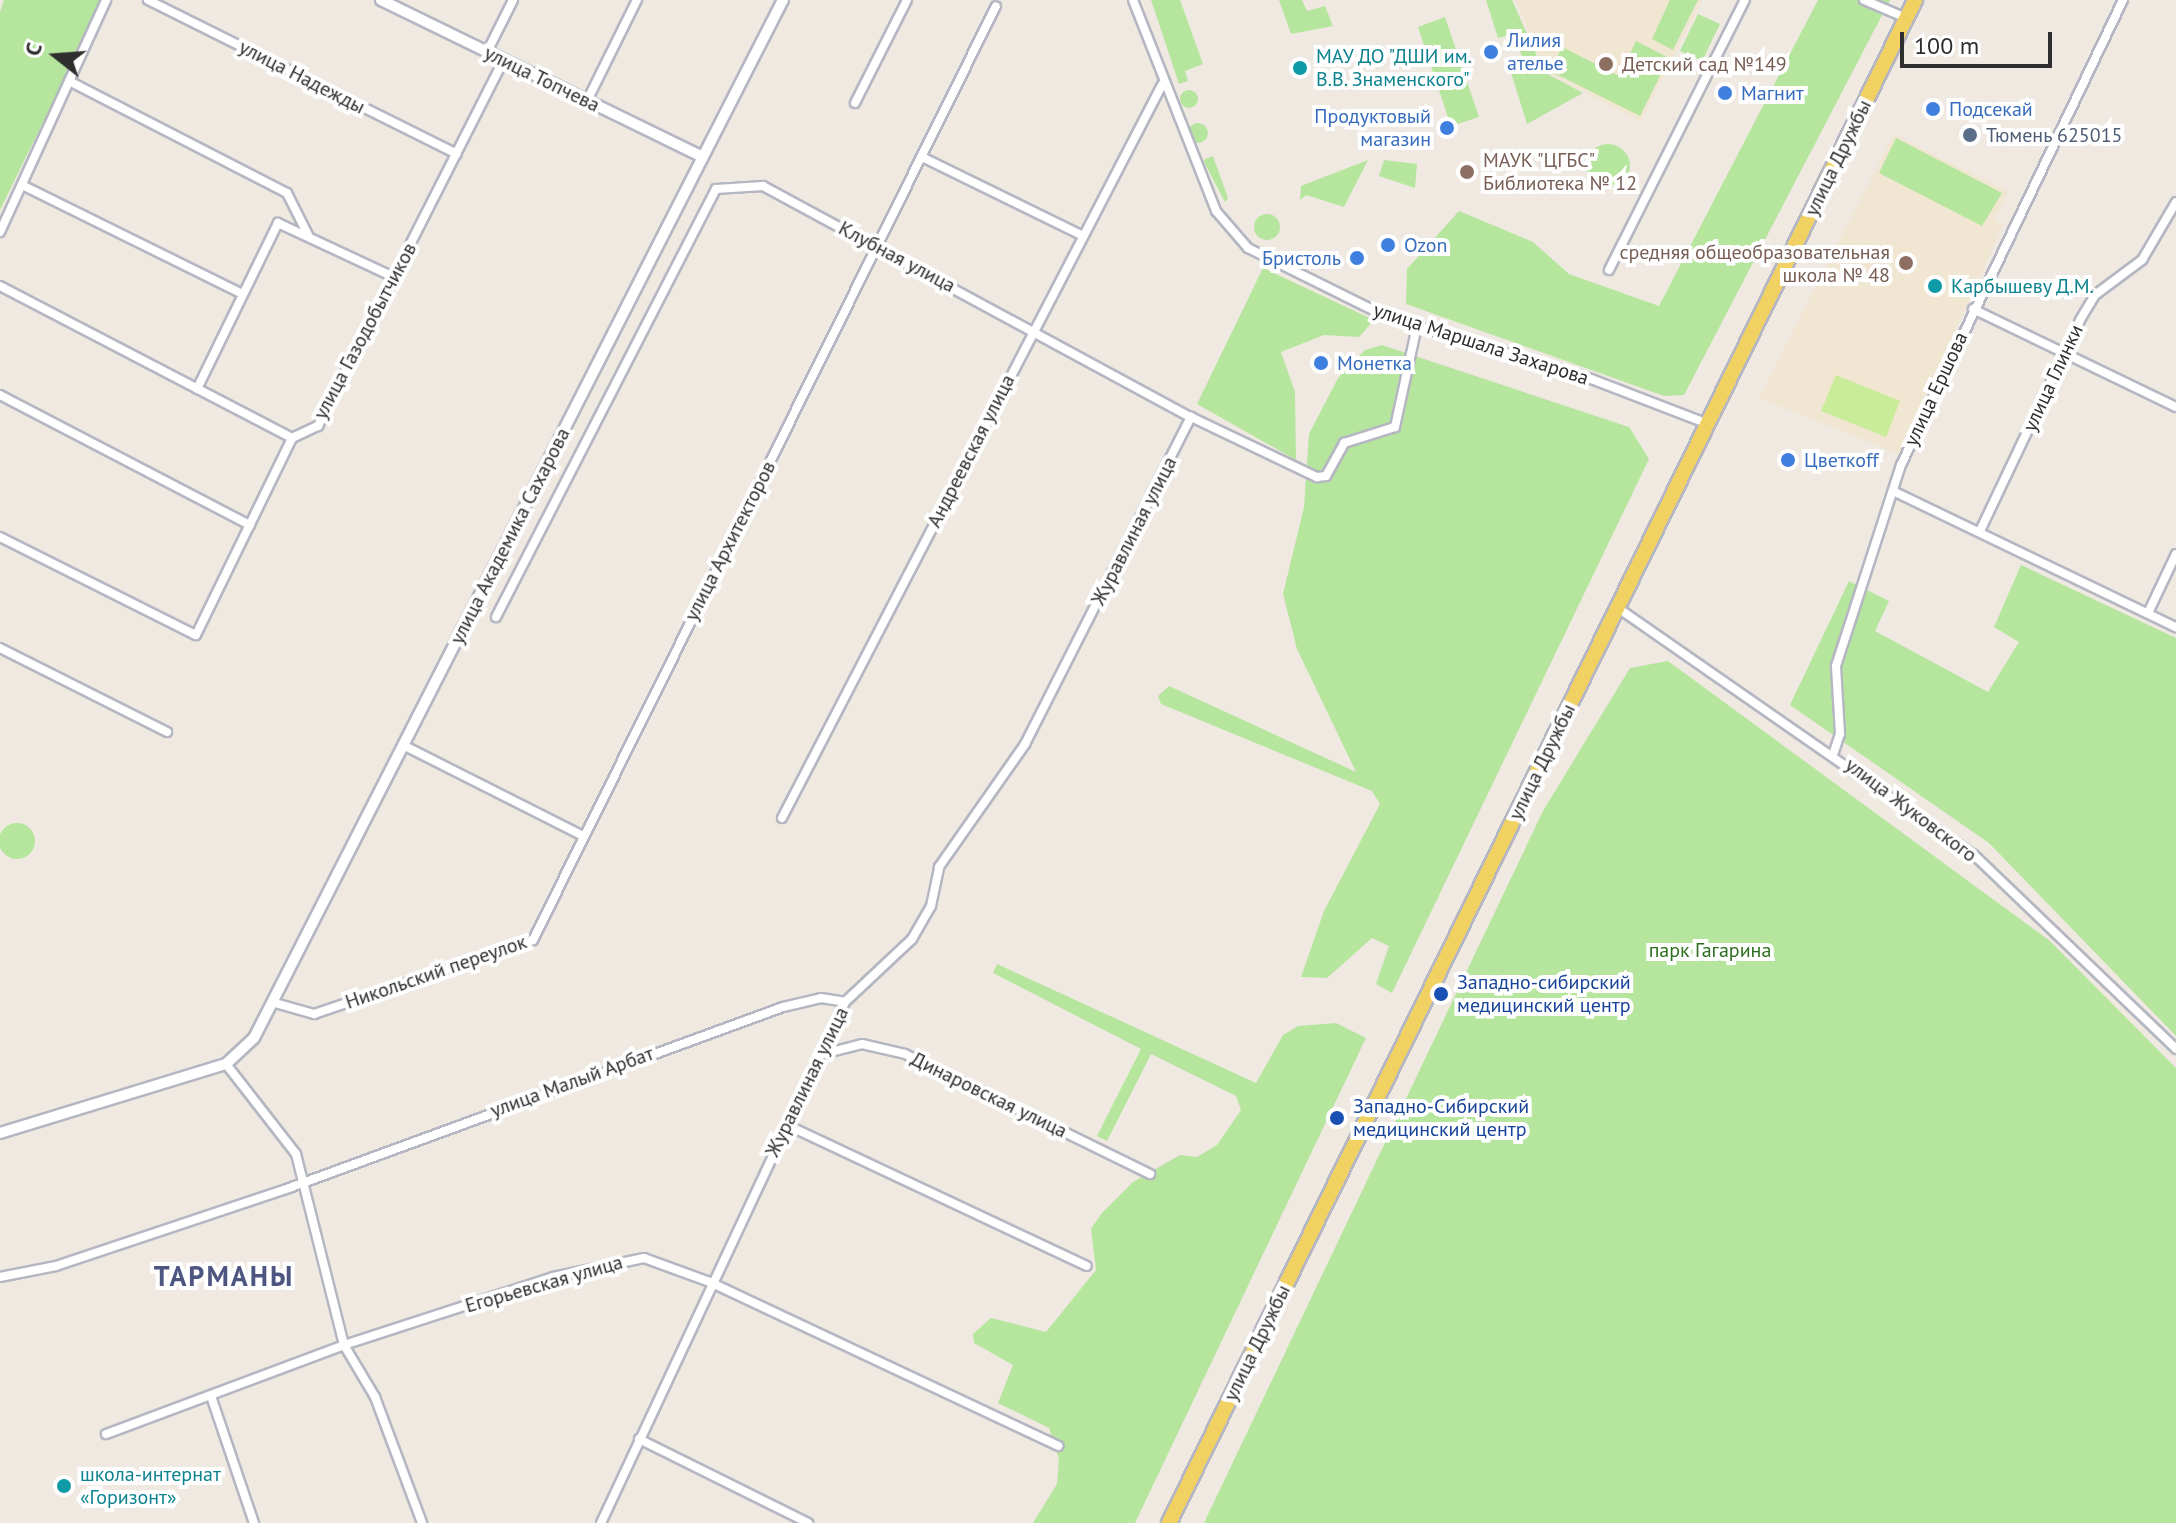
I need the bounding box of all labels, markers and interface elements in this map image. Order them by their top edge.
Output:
north arrow [16,16,96,96]
scale bar [1904,16,2056,66]
place label: Лилия ателье [1507,28,1564,75]
text: 100 m [1914,30,1979,61]
street label: улица Надежды [235,35,369,119]
text: С [18,39,48,59]
street label: улица Топчева [480,41,604,117]
marker: Лилия ателье [1482,43,1500,61]
place label: МАУ ДО "ДШИ им. В.В. Знаменского" [1316,44,1474,91]
place label: Детский сад №149 [1622,52,1787,76]
marker: Детский сад №149 [1597,55,1615,73]
marker: МАУ ДО "ДШИ им. В.В. Знаменского" [1291,59,1309,77]
place label: Магнит [1741,81,1804,105]
marker: Магнит [1716,84,1734,102]
street label: улица Дружбы [1799,96,1877,220]
place label: Подсекай [1949,97,2033,121]
marker: Подсекай [1924,100,1942,118]
place label: Продуктовый магазин [1314,104,1431,151]
marker: Продуктовый магазин [1438,119,1456,137]
place label: Тюмень 625015 [1986,123,2123,147]
marker: Тюмень 625015 [1961,126,1979,144]
place label: МАУК "ЦГБС" Библиотека № 12 [1483,148,1637,195]
marker: МАУК "ЦГБС" Библиотека № 12 [1458,163,1476,181]
street label: Клубная улица [835,216,959,298]
place label: Ozon [1404,233,1447,257]
marker: Ozon [1379,236,1397,254]
street label: улица Газодобытчиков [308,239,422,423]
place label: средняя общеобразовательная школа № 48 [1620,240,1890,287]
place label: Бристоль [1262,246,1341,270]
marker: Бристоль [1348,249,1366,267]
marker: средняя общеобразовательная школа № 48 [1897,254,1915,272]
place label: Карбышеву Д.М. [1951,274,2095,298]
marker: Карбышеву Д.М. [1926,277,1944,295]
street label: улица Маршала Захарова [1370,298,1592,390]
street label: улица Глинки [2018,321,2088,435]
street label: улица Ершова [1899,328,1973,450]
place label: Монетка [1337,351,1412,375]
marker: Монетка [1312,354,1330,372]
street label: Андреевская улица [922,371,1020,531]
street label: улица Академика Сахарова [445,424,575,648]
place label: Цветкоff [1804,448,1879,472]
marker: Цветкоff [1779,451,1797,469]
street label: Журавлиная улица [1086,453,1182,609]
street label: улица Архитекторов [679,457,781,625]
street label: улица Дружбы [1503,700,1581,824]
street label: улица Жуковского [1840,753,1982,867]
street label: Никольский переулок [342,930,530,1014]
park label: парк Гагарина [1649,938,1771,962]
place label: Западно-сибирский медицинский центр [1457,970,1631,1017]
marker: Западно-сибирский медицинский центр [1432,985,1450,1003]
street label: Журавлиная улица [760,1003,854,1161]
street label: улица Малый Арбат [487,1041,657,1123]
street label: Динаровская улица [907,1047,1071,1143]
place label: Западно-Сибирский медицинский центр [1353,1094,1529,1141]
marker: Западно-Сибирский медицинский центр [1328,1109,1346,1127]
street label: Егорьевская улица [462,1250,626,1318]
district label: ТАРМАНЫ [154,1259,294,1293]
street label: улица Дружбы [1218,1281,1296,1405]
place label: школа-интернат «Горизонт» [80,1462,221,1509]
marker: школа-интернат «Горизонт» [55,1477,73,1495]

